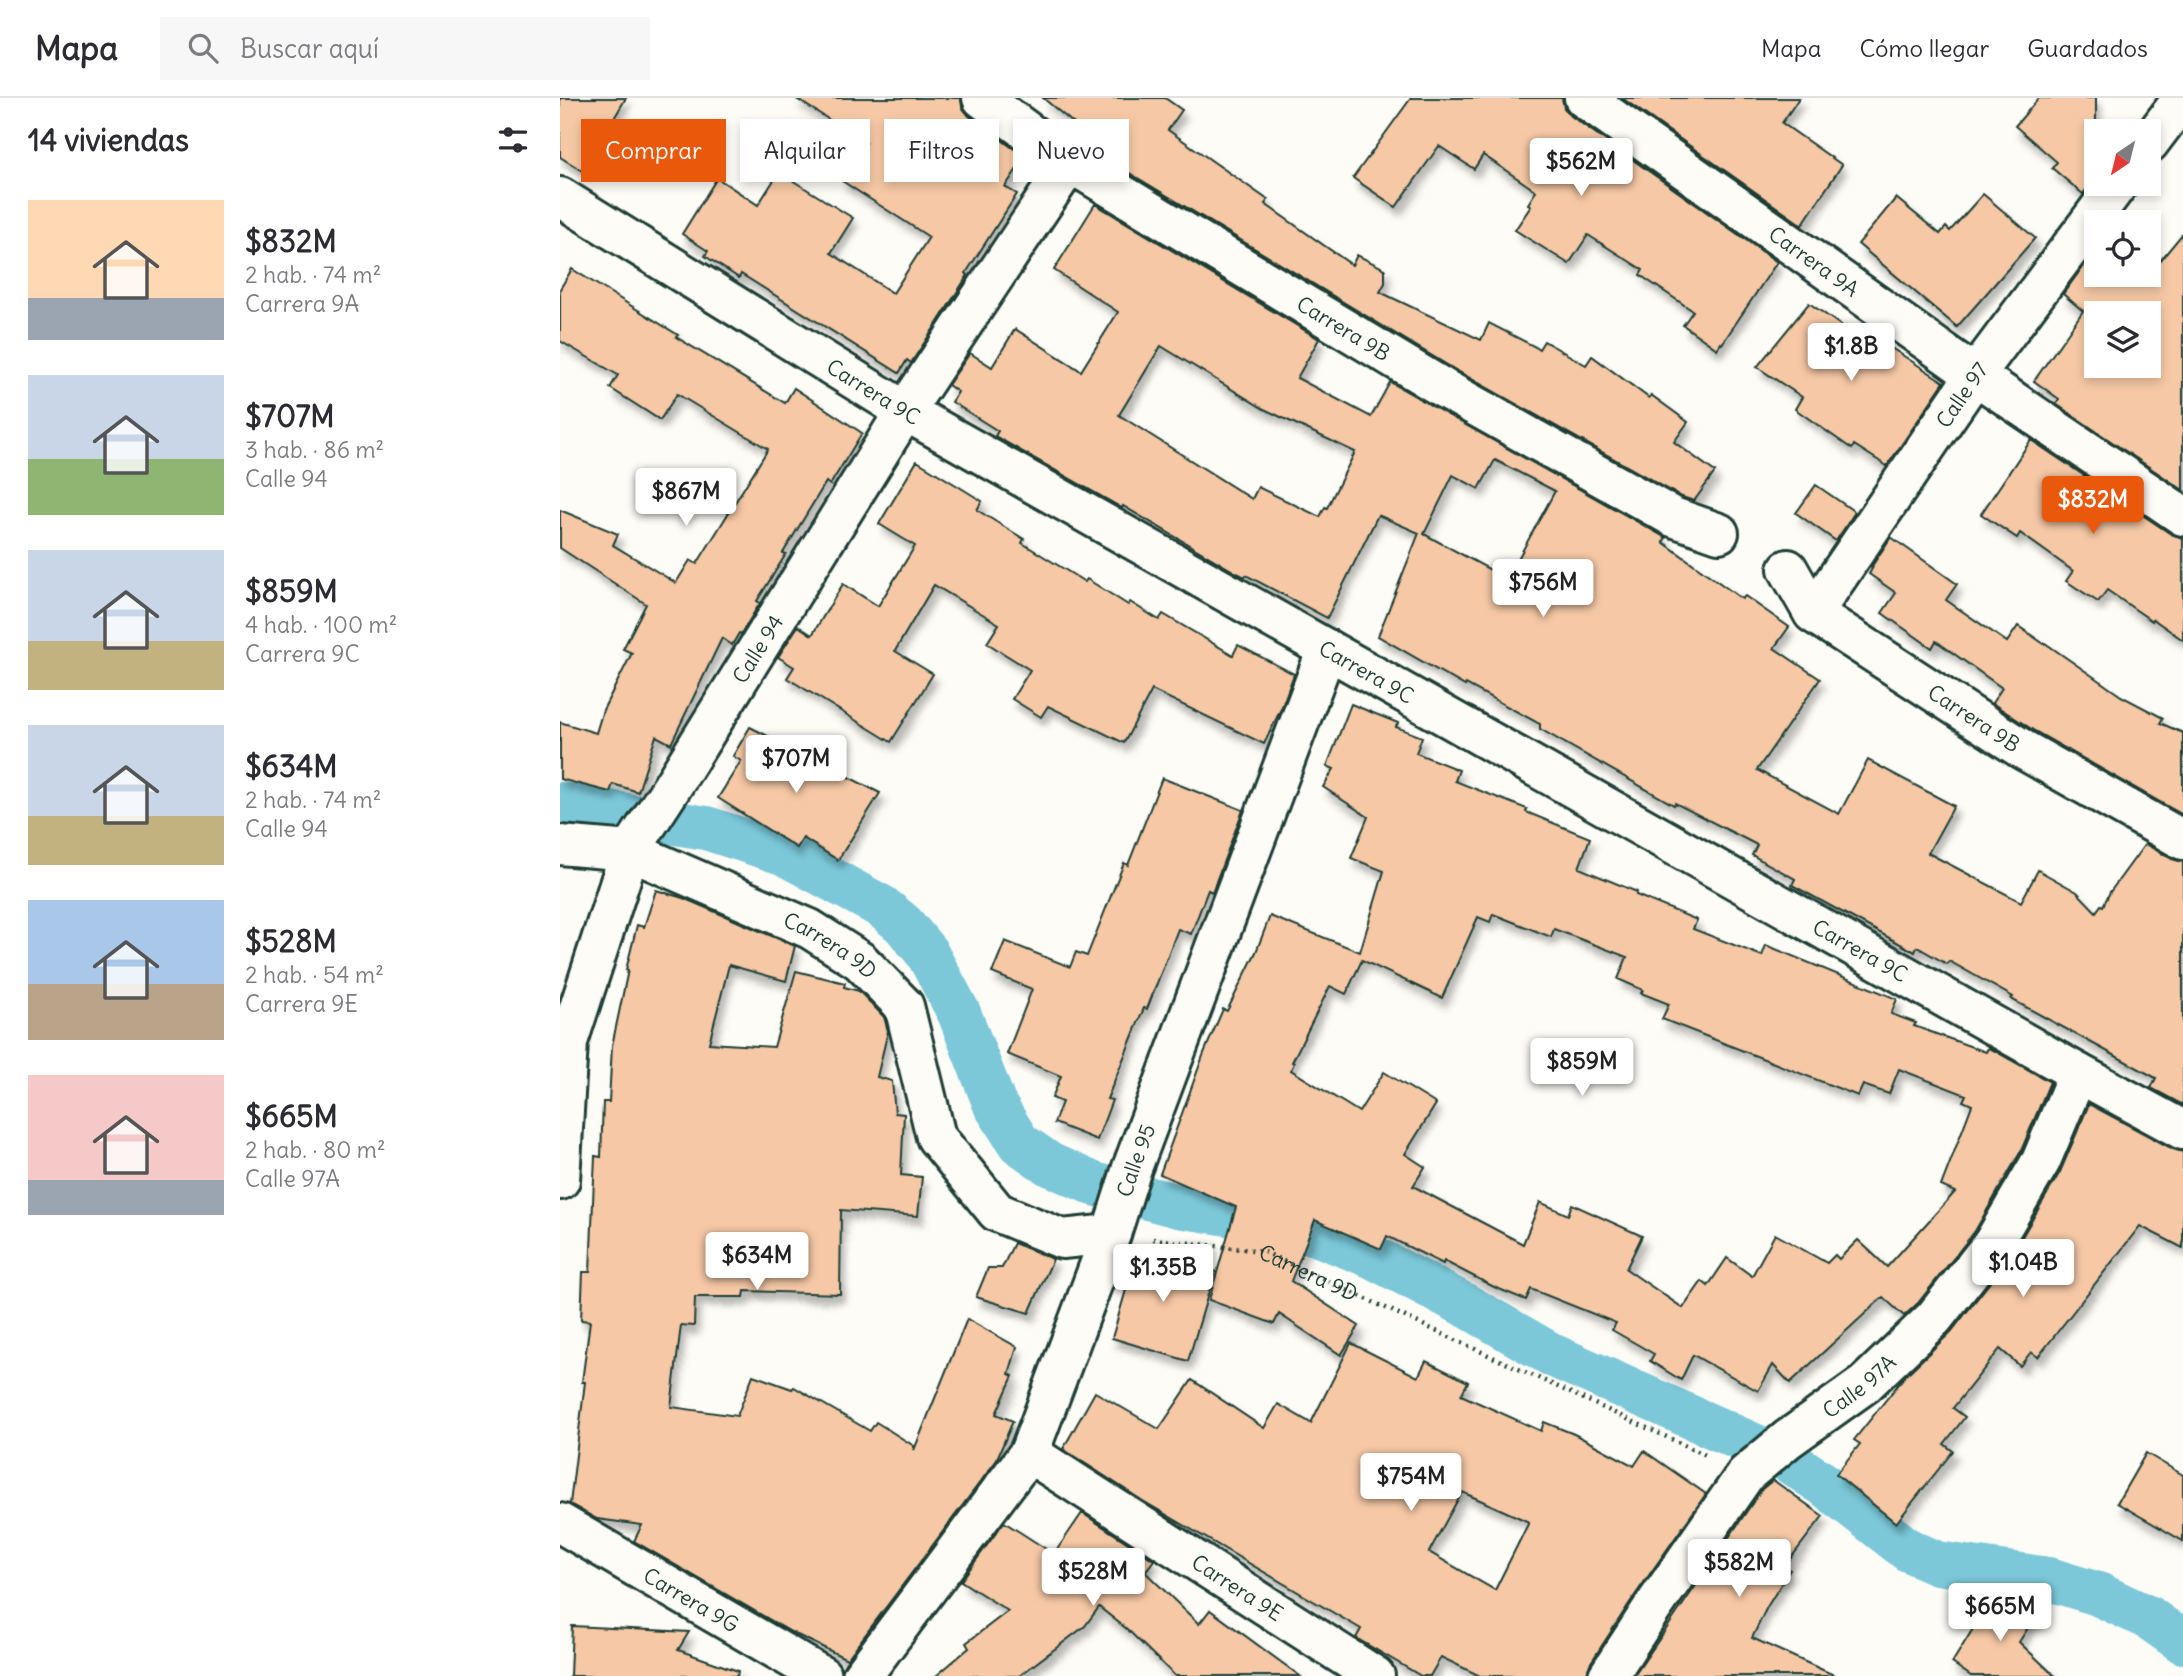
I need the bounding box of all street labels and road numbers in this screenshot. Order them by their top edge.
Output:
street label: Carrera 9A [1764,220,1865,302]
street label: Carrera 9B [1292,289,1395,367]
street label: Carrera 9C [822,352,925,430]
street label: Calle 97 [1930,357,1994,433]
street label: Calle 94 [726,610,789,688]
street label: Carrera 9C [1314,634,1419,709]
street label: Carrera 9B [1923,678,2026,758]
street label: Carrera 9D [780,906,883,984]
street label: Carrera 9C [1808,913,1913,988]
street label: Calle 95 [1110,1120,1161,1200]
street label: Carrera 9D [1255,1238,1362,1307]
street label: Calle 97A [1817,1348,1901,1424]
street label: Carrera 9E [1187,1548,1288,1627]
street label: Carrera 9G [639,1561,744,1638]

